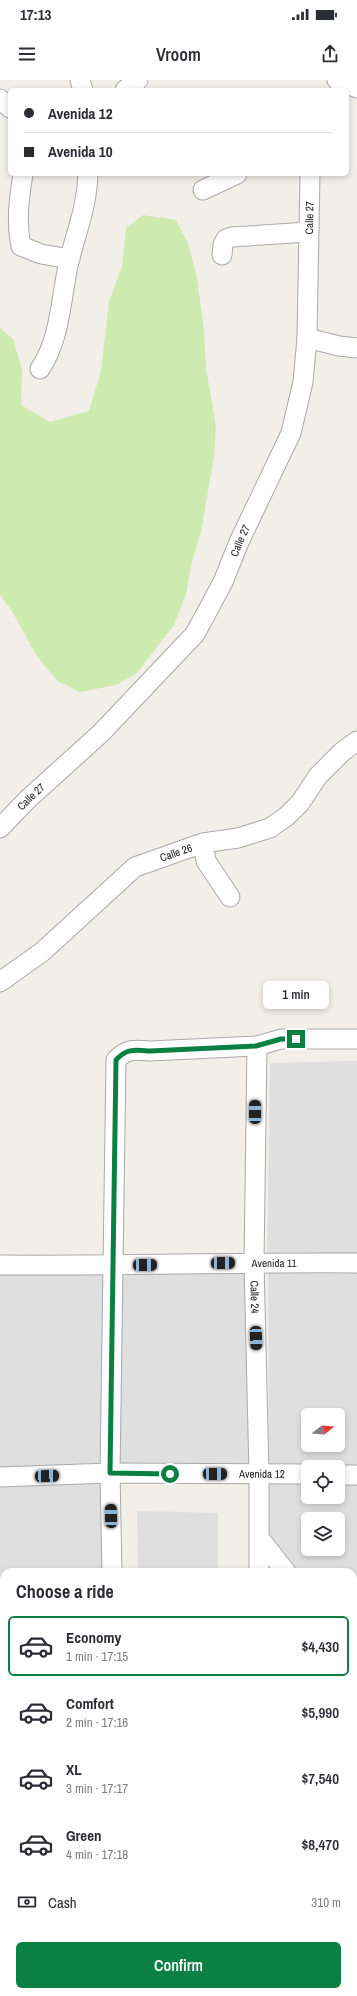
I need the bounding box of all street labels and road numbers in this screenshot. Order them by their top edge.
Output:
street label: Calle 27 [302,201,317,234]
street label: Calle 27 [227,523,253,559]
street label: Calle 27 [14,780,48,813]
street label: Calle 26 [158,840,194,865]
street label: Avenida 11 [250,1256,296,1270]
street label: Calle 24 [247,1280,262,1314]
street label: Avenida 12 [238,1467,285,1481]

